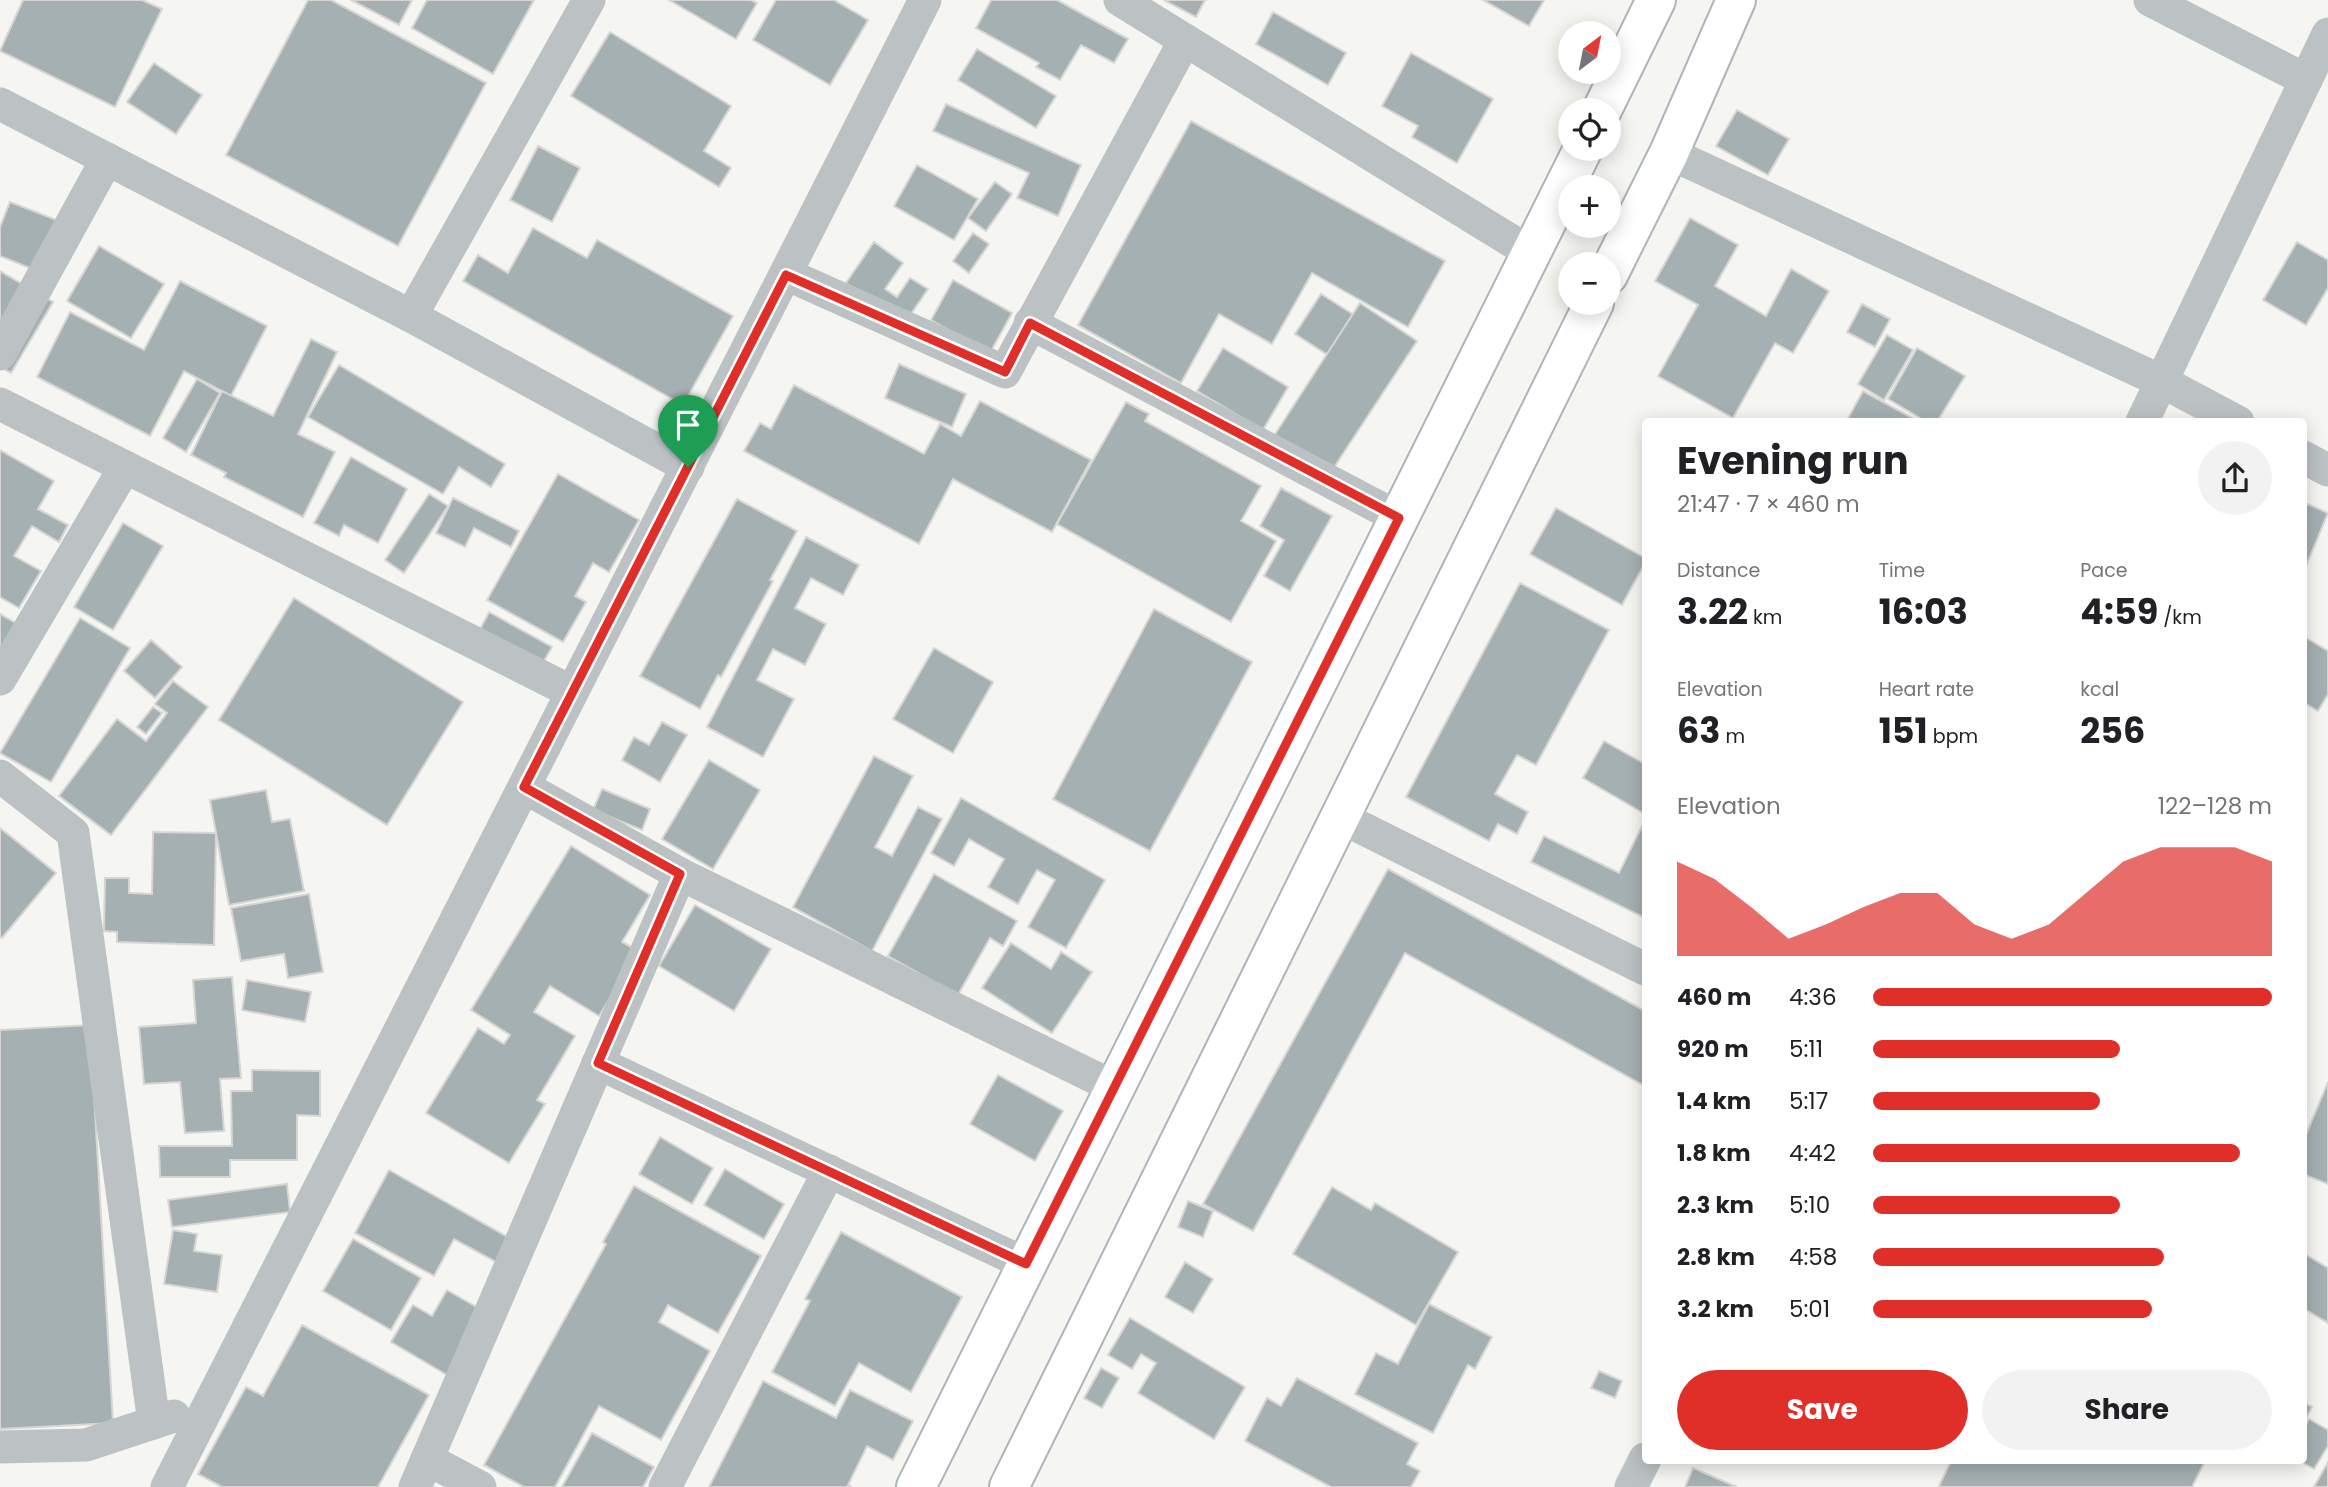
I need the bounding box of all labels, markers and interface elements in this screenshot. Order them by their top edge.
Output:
north arrow [1558,21,1620,84]
map controls [1558,21,1621,315]
button: locate [1558,98,1621,161]
button: + [1558,175,1621,238]
button: − [1558,252,1621,315]
pin [658,395,718,467]
icon: arrive [669,406,707,444]
text: Evening run [1677,434,1909,487]
button: share [2198,441,2272,515]
text: 21:47 · 7 × 460 m [1677,488,1860,520]
text: Distance [1677,557,1760,584]
text: Time [1879,557,1925,584]
text: Pace [2080,557,2128,584]
text: 3.22 [1677,587,1748,636]
text: 16:03 [1879,587,1968,636]
text: 4:59 [2080,587,2158,636]
text: km [1748,604,1782,631]
text: /km [2158,604,2202,631]
text: Elevation [1677,676,1763,703]
text: Heart rate [1879,676,1974,703]
text: kcal [2080,676,2119,703]
text: 63 [1677,706,1720,755]
text: 151 [1879,706,1928,755]
text: 256 [2080,706,2145,755]
text: m [1720,723,1745,750]
text: bpm [1928,723,1978,750]
text: Elevation [1677,790,1781,822]
text: 122–128 m [2158,790,2272,822]
text: 460 m [1677,981,1751,1013]
text: 4:36 [1789,981,1837,1013]
text: 920 m [1677,1033,1749,1065]
text: 5:11 [1789,1033,1823,1065]
text: 1.4 km [1677,1085,1751,1117]
text: 5:17 [1789,1085,1828,1117]
text: 1.8 km [1677,1137,1751,1169]
text: 4:42 [1789,1137,1836,1169]
text: 2.3 km [1677,1189,1754,1221]
text: 5:10 [1789,1189,1830,1221]
text: 2.8 km [1677,1241,1755,1273]
text: 4:58 [1789,1241,1837,1273]
text: 3.2 km [1677,1293,1754,1325]
text: 5:01 [1789,1293,1830,1325]
button: Save [1677,1370,1968,1450]
button: Share [1982,1370,2272,1450]

